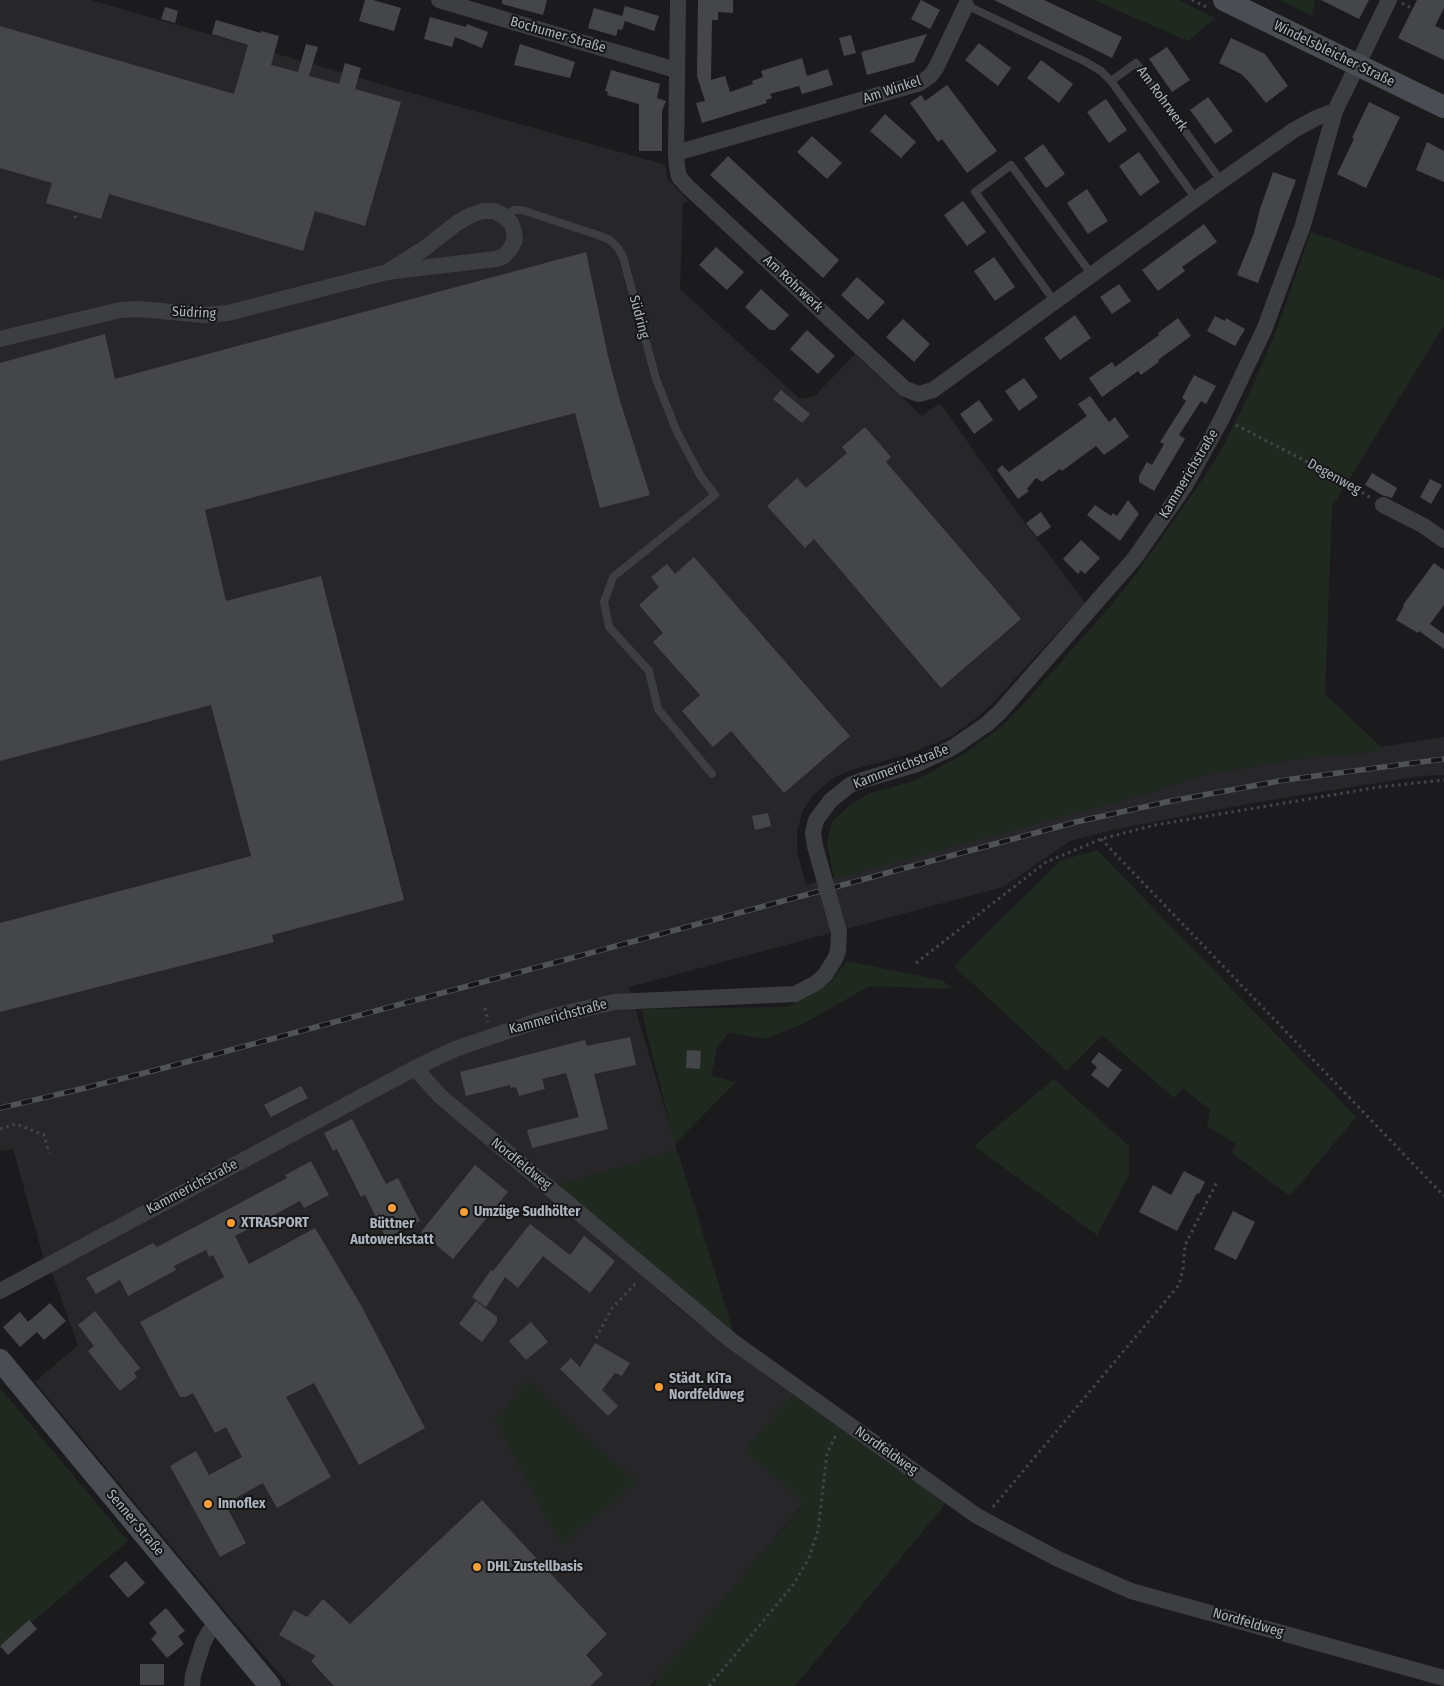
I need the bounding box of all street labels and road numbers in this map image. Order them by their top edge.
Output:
street label: Bochumer Straße [508,13,608,57]
street label: Windelsbleicher Straße [1271,17,1397,91]
street label: Am Rohrwerk [1133,63,1191,135]
street label: Am Winkel [861,73,923,107]
street label: Am Rohrwerk [759,252,827,316]
street label: Südring [625,294,653,340]
street label: Südring [172,303,216,323]
street label: Kammerichstraße [1156,427,1222,521]
street label: Degenweg [1304,456,1364,498]
street label: Kammerichstraße [851,741,951,793]
street label: Kammerichstraße [507,996,609,1038]
street label: Nordfeldweg [487,1135,555,1193]
street label: Kammerichstraße [144,1156,240,1218]
street label: Nordfeldweg [851,1423,921,1479]
street label: Senner Straße [103,1487,167,1559]
street label: Nordfeldweg [1211,1605,1285,1641]

